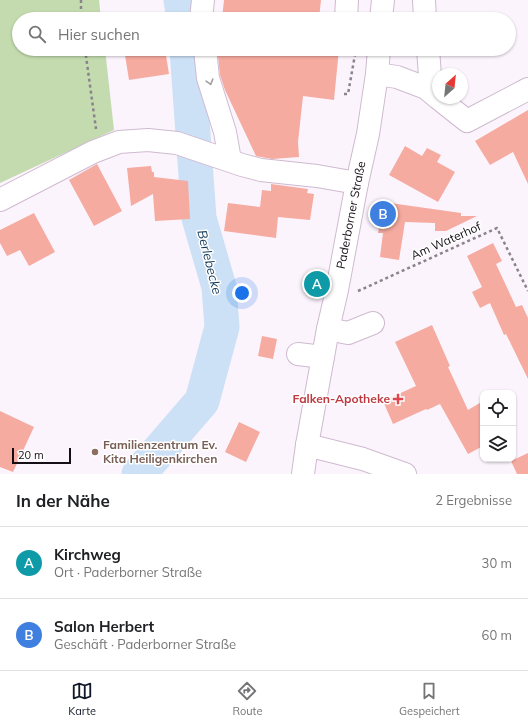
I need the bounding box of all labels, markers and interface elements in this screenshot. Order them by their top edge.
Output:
search box [12,12,516,56]
icon: search [26,23,48,45]
text: Hier suchen [58,25,140,44]
north arrow [432,68,468,104]
one-way arrow [205,79,214,86]
street label: Paderborner Straße [333,160,368,270]
pin: B [370,199,396,229]
street label: Am Waterhof [408,218,484,263]
water label: Berlebecke [194,228,226,296]
pin: A [304,269,330,299]
your location [232,283,252,303]
map controls [480,390,516,462]
button: locate [480,390,516,426]
place label: Falken-Apotheke [293,391,390,406]
marker: Falken-Apotheke [393,394,403,404]
button: layers [480,426,516,462]
place label: Familienzentrum Ev. Kita Heiligenkirchen [103,437,218,466]
scale bar [12,446,71,465]
marker: Familienzentrum Ev. Kita Heiligenkirchen [90,447,100,457]
text: 20 m [18,448,44,462]
text: In der Nähe [16,490,110,511]
text: 2 Ergebnisse [435,492,512,508]
text: Kirchweg [54,545,121,564]
text: A [24,555,34,571]
text: 30 m [482,555,512,571]
text: Ort · Paderborner Straße [54,564,202,580]
text: Salon Herbert [54,617,154,636]
text: B [25,627,33,643]
text: 60 m [482,627,512,643]
text: Geschäft · Paderborner Straße [54,636,236,652]
tab: Karte [68,680,96,718]
tab: Route [233,680,262,718]
tab: Gespeichert [399,680,460,718]

